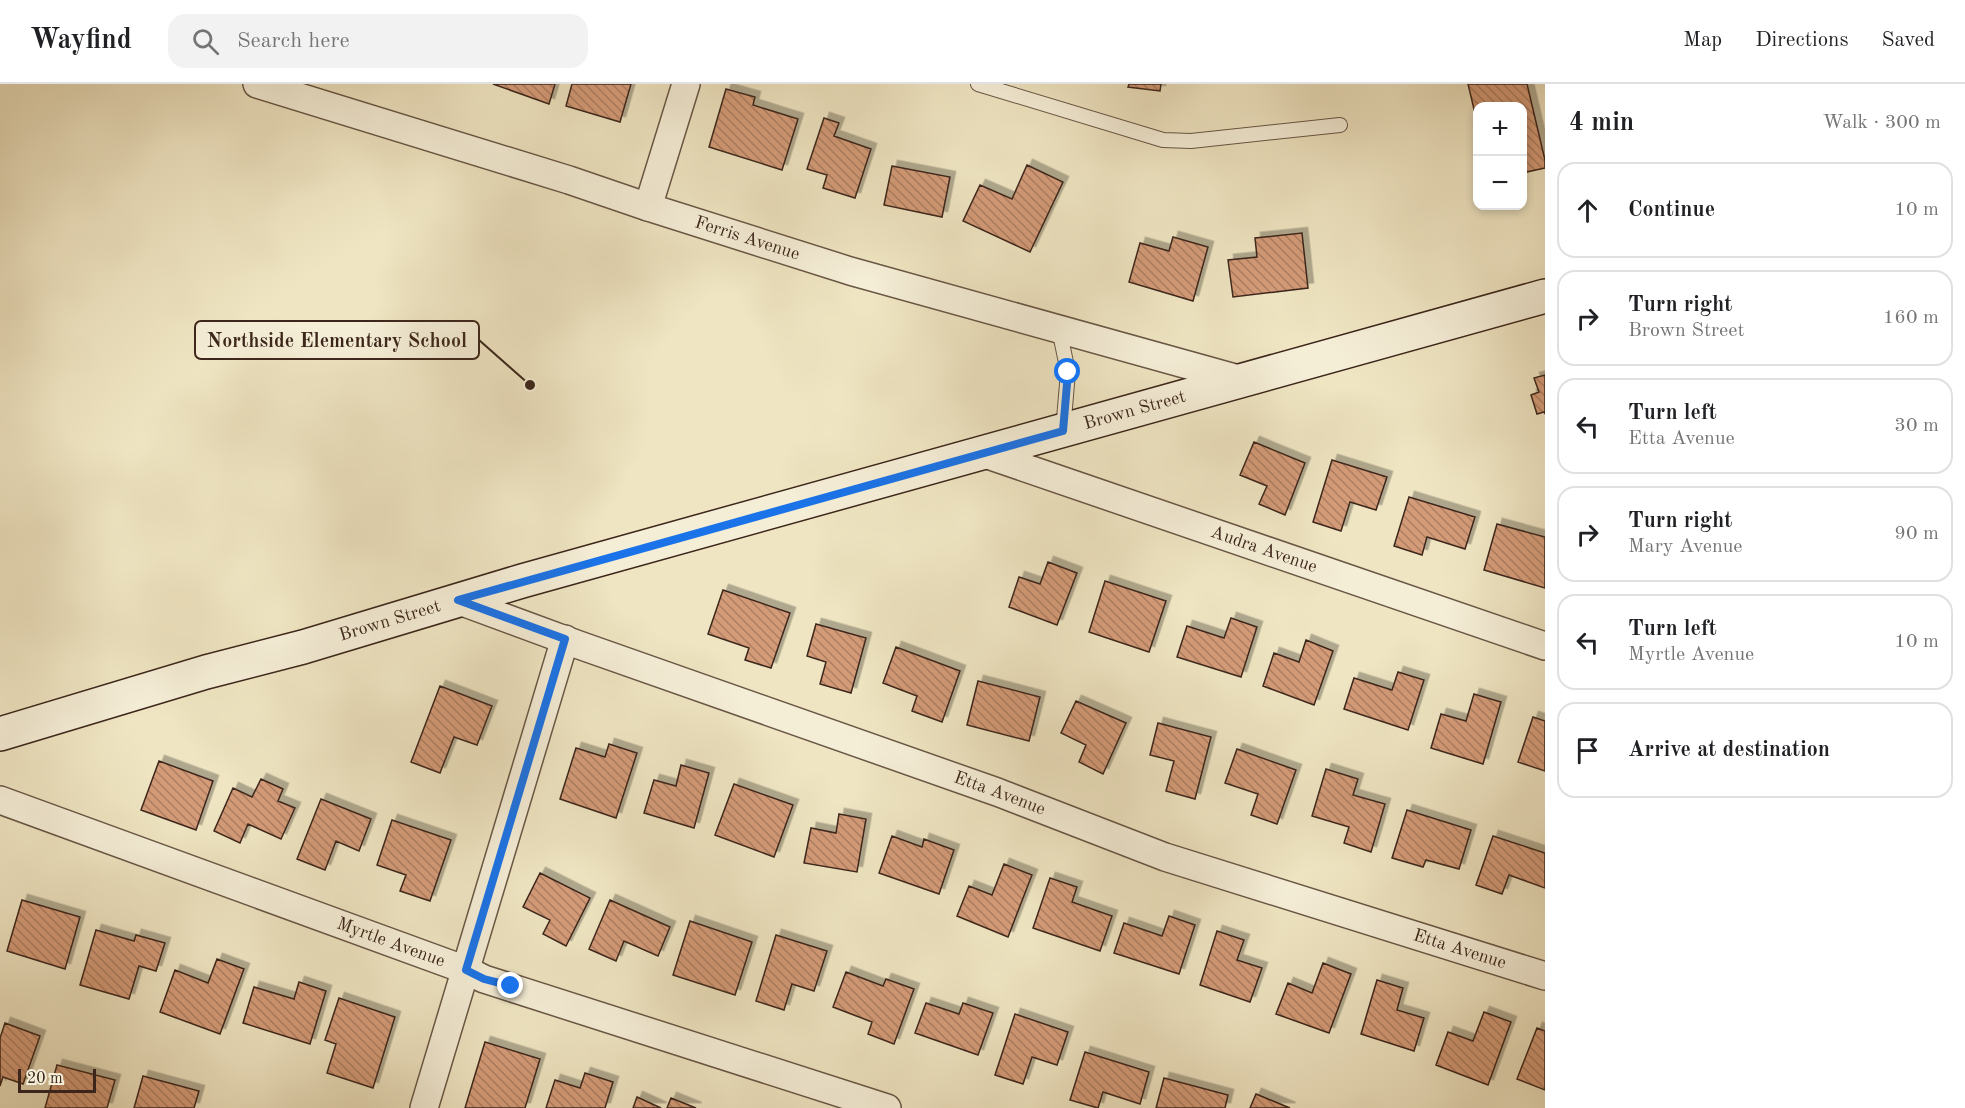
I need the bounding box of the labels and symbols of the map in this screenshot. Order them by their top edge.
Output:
street label: Ferris Avenue [693,213,802,263]
callout: Northside Elementary School [195,321,479,359]
text: Northside Elementary School [207,332,467,352]
route start [1054,358,1080,384]
street label: Brown Street [1082,388,1188,433]
street label: Audra Avenue [1208,523,1319,576]
street label: Brown Street [337,597,443,645]
street label: Etta Avenue [951,769,1048,819]
street label: Myrtle Avenue [334,915,447,971]
street label: Etta Avenue [1411,926,1508,972]
route end [497,972,523,998]
scale bar [18,1066,96,1094]

